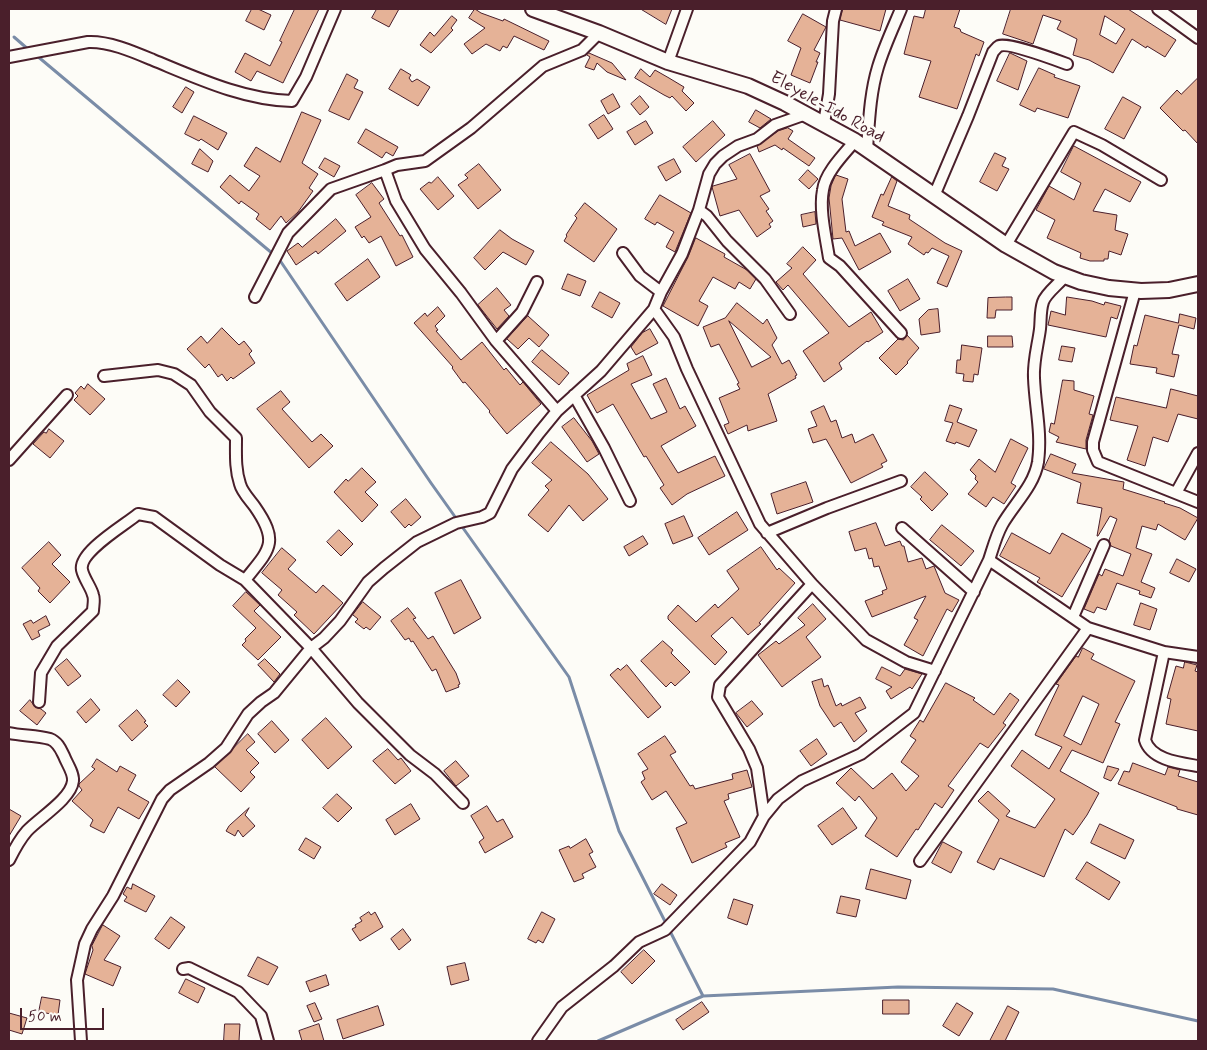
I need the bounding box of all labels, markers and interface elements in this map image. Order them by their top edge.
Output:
street label: Eleyele-Ido Road [766,68,888,148]
scale bar [22,998,106,1030]
text: 50 m [28,1007,62,1027]

